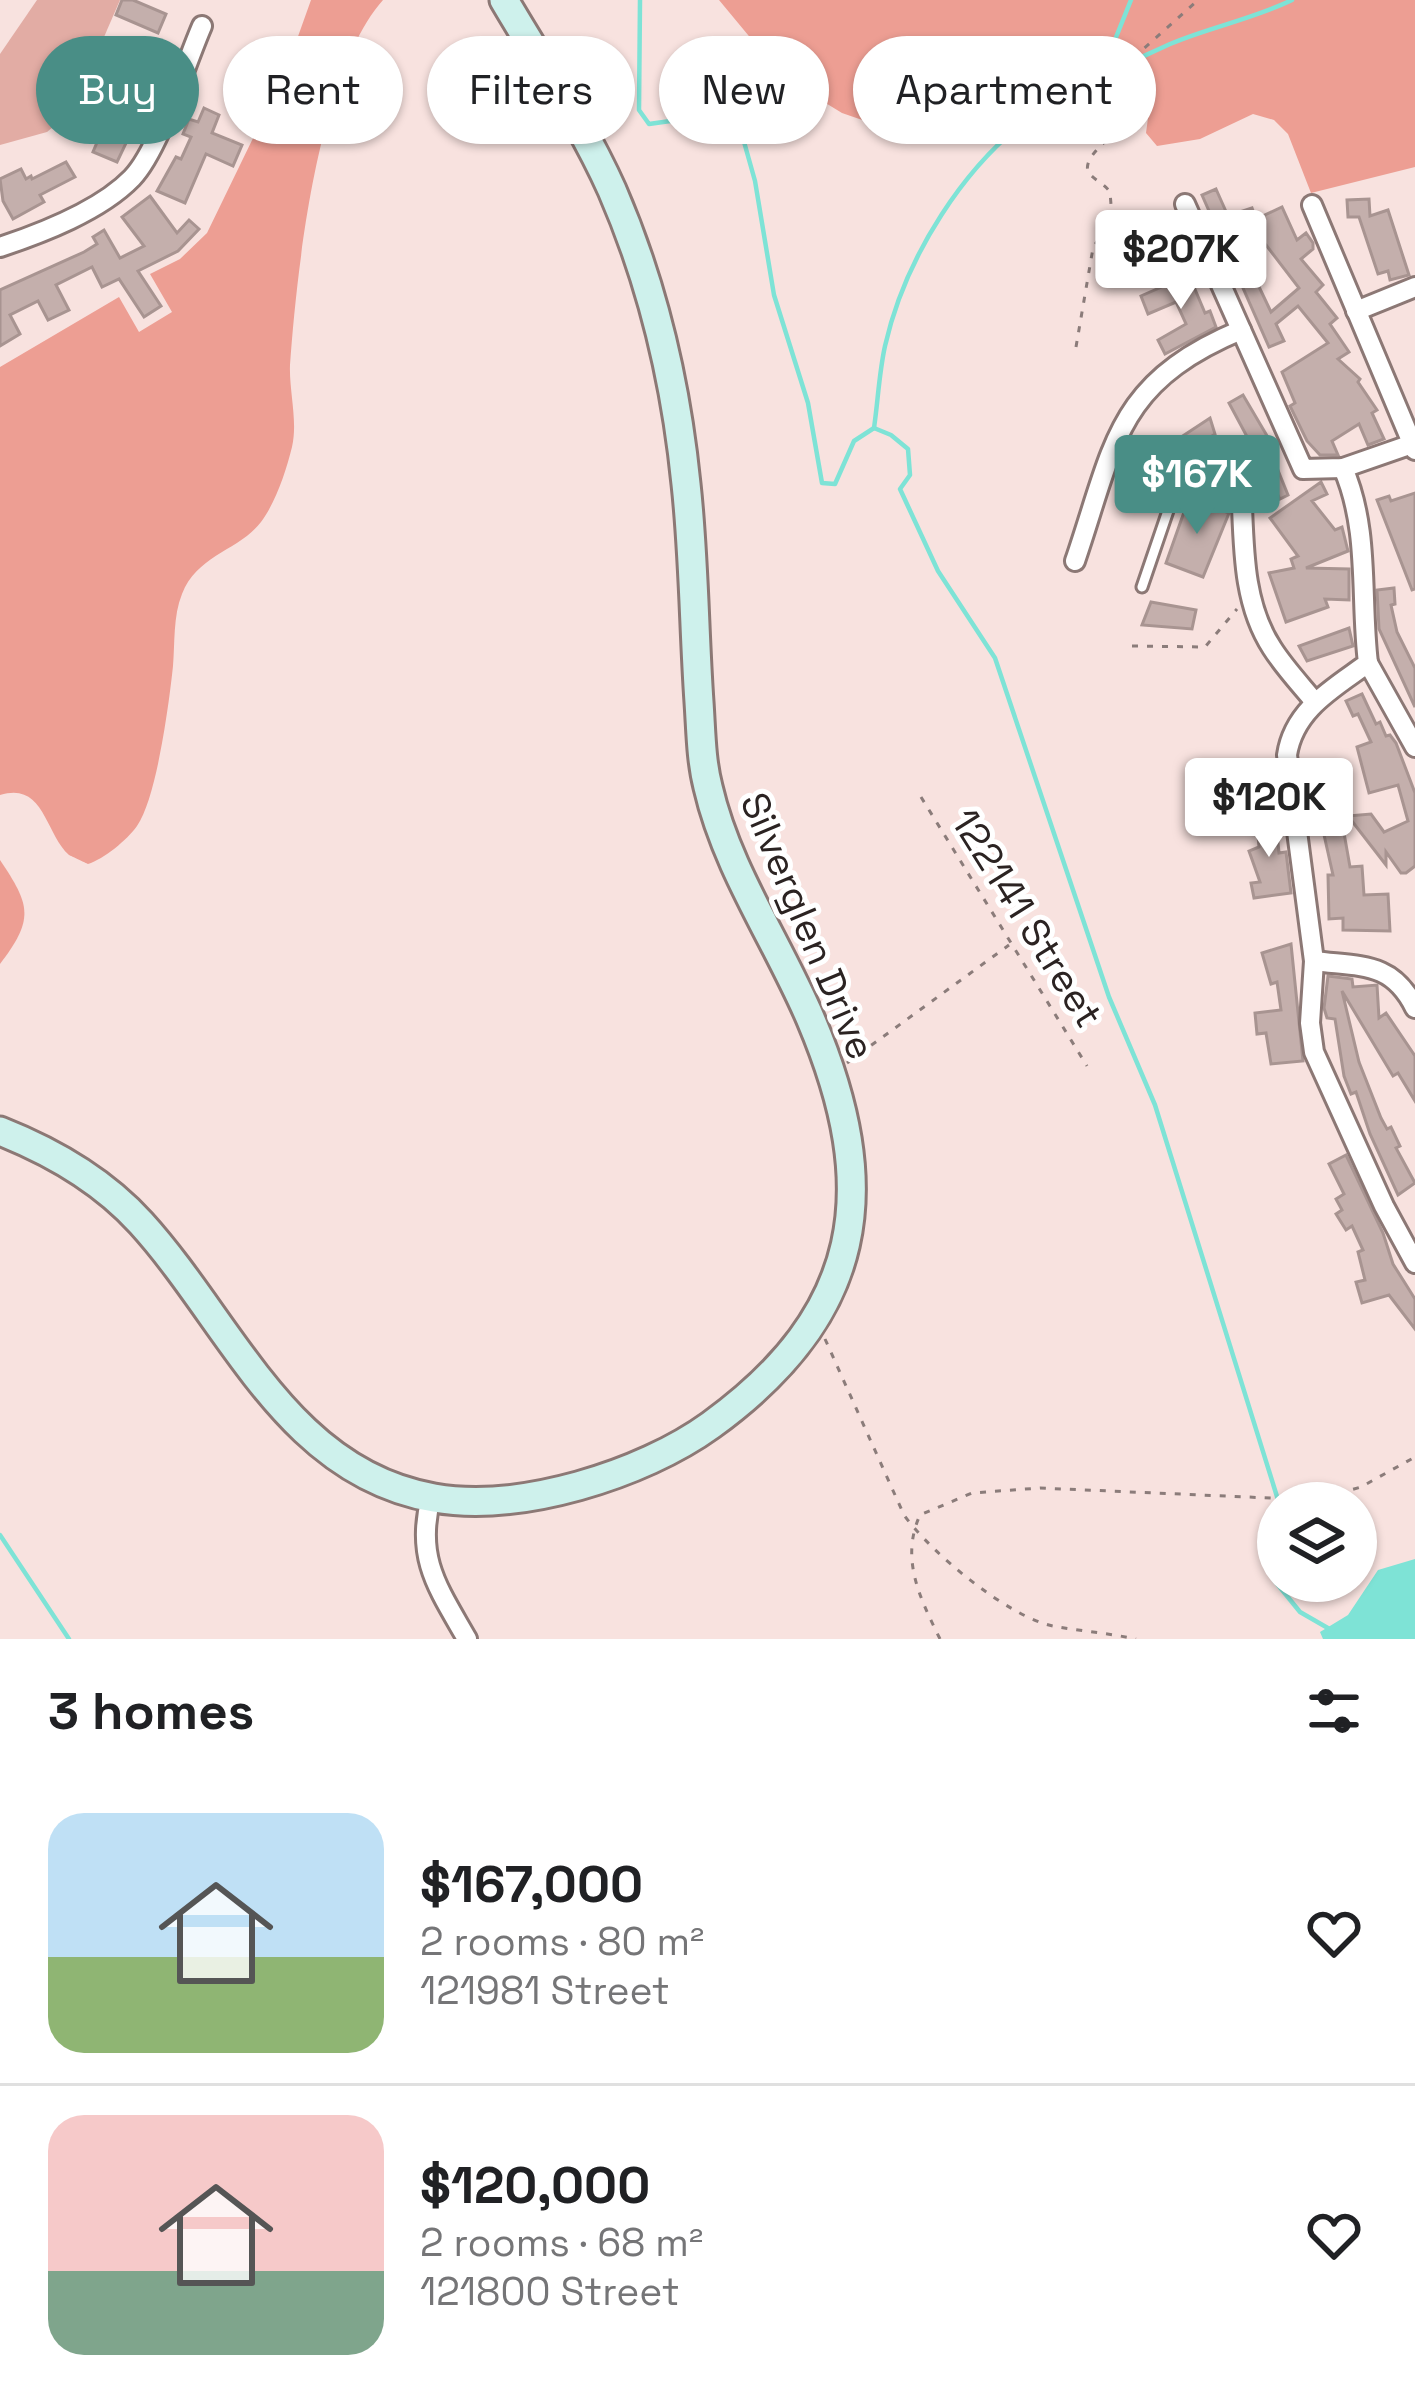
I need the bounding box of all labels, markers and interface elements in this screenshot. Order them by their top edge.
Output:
chip: Buy [36,36,199,144]
chip: Rent [223,36,403,144]
chip: Filters [427,36,635,144]
chip: New [659,36,829,144]
chip: Apartment [853,36,1156,144]
pin: $207K [1097,210,1265,312]
text: $207K [1122,224,1240,273]
pin: $167K [1113,435,1281,537]
text: $167K [1142,449,1252,498]
pin: $120K [1185,758,1353,860]
text: $120K [1212,772,1326,821]
street label: Silverglen Drive [730,785,886,1067]
street label: 122141 Street [940,800,1114,1036]
map controls [1257,1482,1377,1602]
button: layers [1257,1482,1377,1602]
icon: filters [1301,1678,1367,1744]
text: 3 homes [48,1679,254,1744]
text: $167,000 [420,1852,643,1917]
icon: home [144,1861,288,2005]
icon: heart [1301,1900,1367,1966]
text: 2 rooms · 80 m² [420,1917,704,1966]
text: 121981 Street [420,1966,670,2015]
text: $120,000 [420,2153,650,2218]
icon: home [144,2163,288,2307]
icon: heart [1301,2202,1367,2268]
text: 2 rooms · 68 m² [420,2218,703,2267]
text: 121800 Street [420,2267,680,2316]

